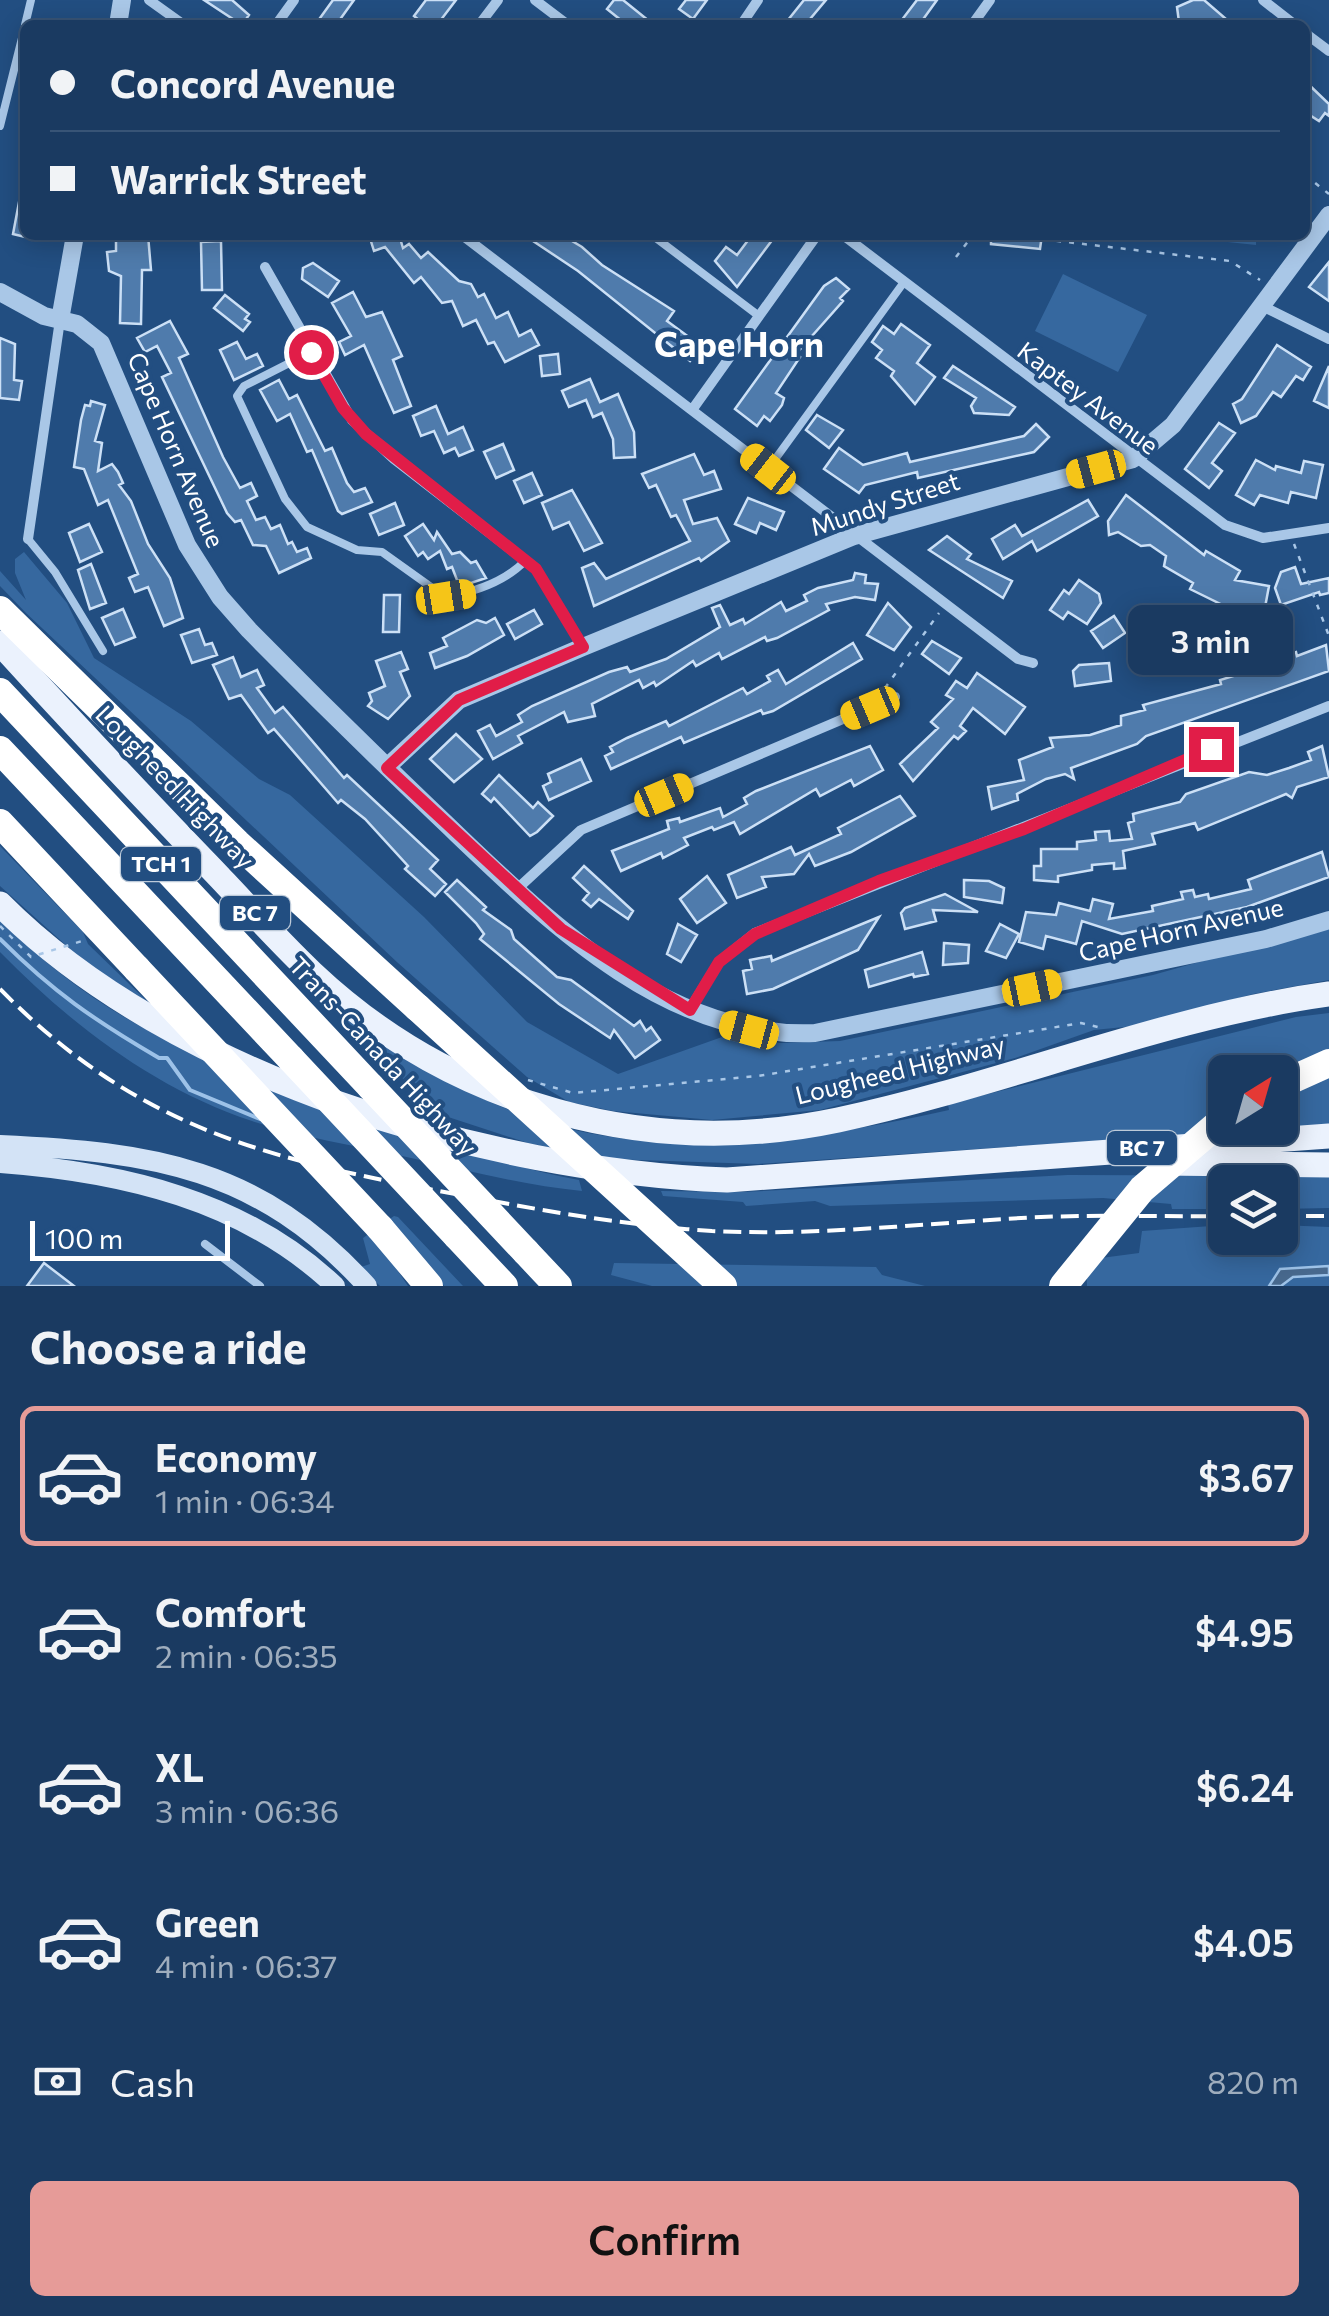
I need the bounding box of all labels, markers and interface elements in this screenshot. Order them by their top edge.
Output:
text: Concord Avenue [110,59,395,106]
text: Warrick Street [110,155,367,202]
district label: Cape Horn [654,321,824,364]
route start [289,330,334,375]
street label: Kaptey Avenue [1012,335,1165,460]
street label: Cape Horn Avenue [122,348,232,552]
car [735,439,801,499]
car [1063,447,1129,491]
street label: Mundy Street [806,465,963,541]
car [414,577,478,617]
callout: 3 min [1128,604,1294,674]
text: 3 min [1171,620,1250,660]
car [837,682,903,734]
street label: Lougheed Highway [90,699,261,874]
route end [1189,727,1234,772]
car [631,769,697,821]
road number: TCH 1 [121,847,201,881]
street label: Cape Horn Avenue [1076,891,1286,967]
road number: BC 7 [220,896,290,930]
street label: Trans-Canada Highway [284,950,484,1161]
car [1000,967,1064,1009]
car [716,1008,782,1052]
street label: Lougheed Highway [792,1028,1008,1110]
north arrow [1208,1055,1298,1145]
map controls [1208,1055,1298,1255]
road number: BC 7 [1107,1131,1177,1165]
button: layers [1208,1165,1298,1255]
scale bar [30,1216,230,1260]
text: 100 m [45,1221,123,1255]
text: Choose a ride [30,1318,307,1373]
icon: car [35,1431,125,1521]
text: Economy [155,1433,317,1480]
text: $3.67 [1198,1453,1294,1500]
text: 1 min · 06:34 [155,1480,334,1520]
icon: car [35,1586,125,1676]
text: Comfort [155,1588,306,1635]
text: $4.95 [1195,1608,1294,1655]
text: 2 min · 06:35 [155,1635,338,1675]
icon: car [35,1741,125,1831]
text: XL [155,1743,204,1790]
text: $6.24 [1196,1763,1294,1810]
text: 3 min · 06:36 [155,1790,339,1830]
icon: car [35,1896,125,1986]
text: Green [155,1898,260,1945]
text: $4.05 [1193,1918,1294,1965]
text: 4 min · 06:37 [155,1945,338,1985]
icon: cash [30,2054,85,2109]
text: Cash [110,2058,195,2105]
text: 820 m [1207,2061,1299,2101]
button: Confirm [30,2181,1299,2296]

